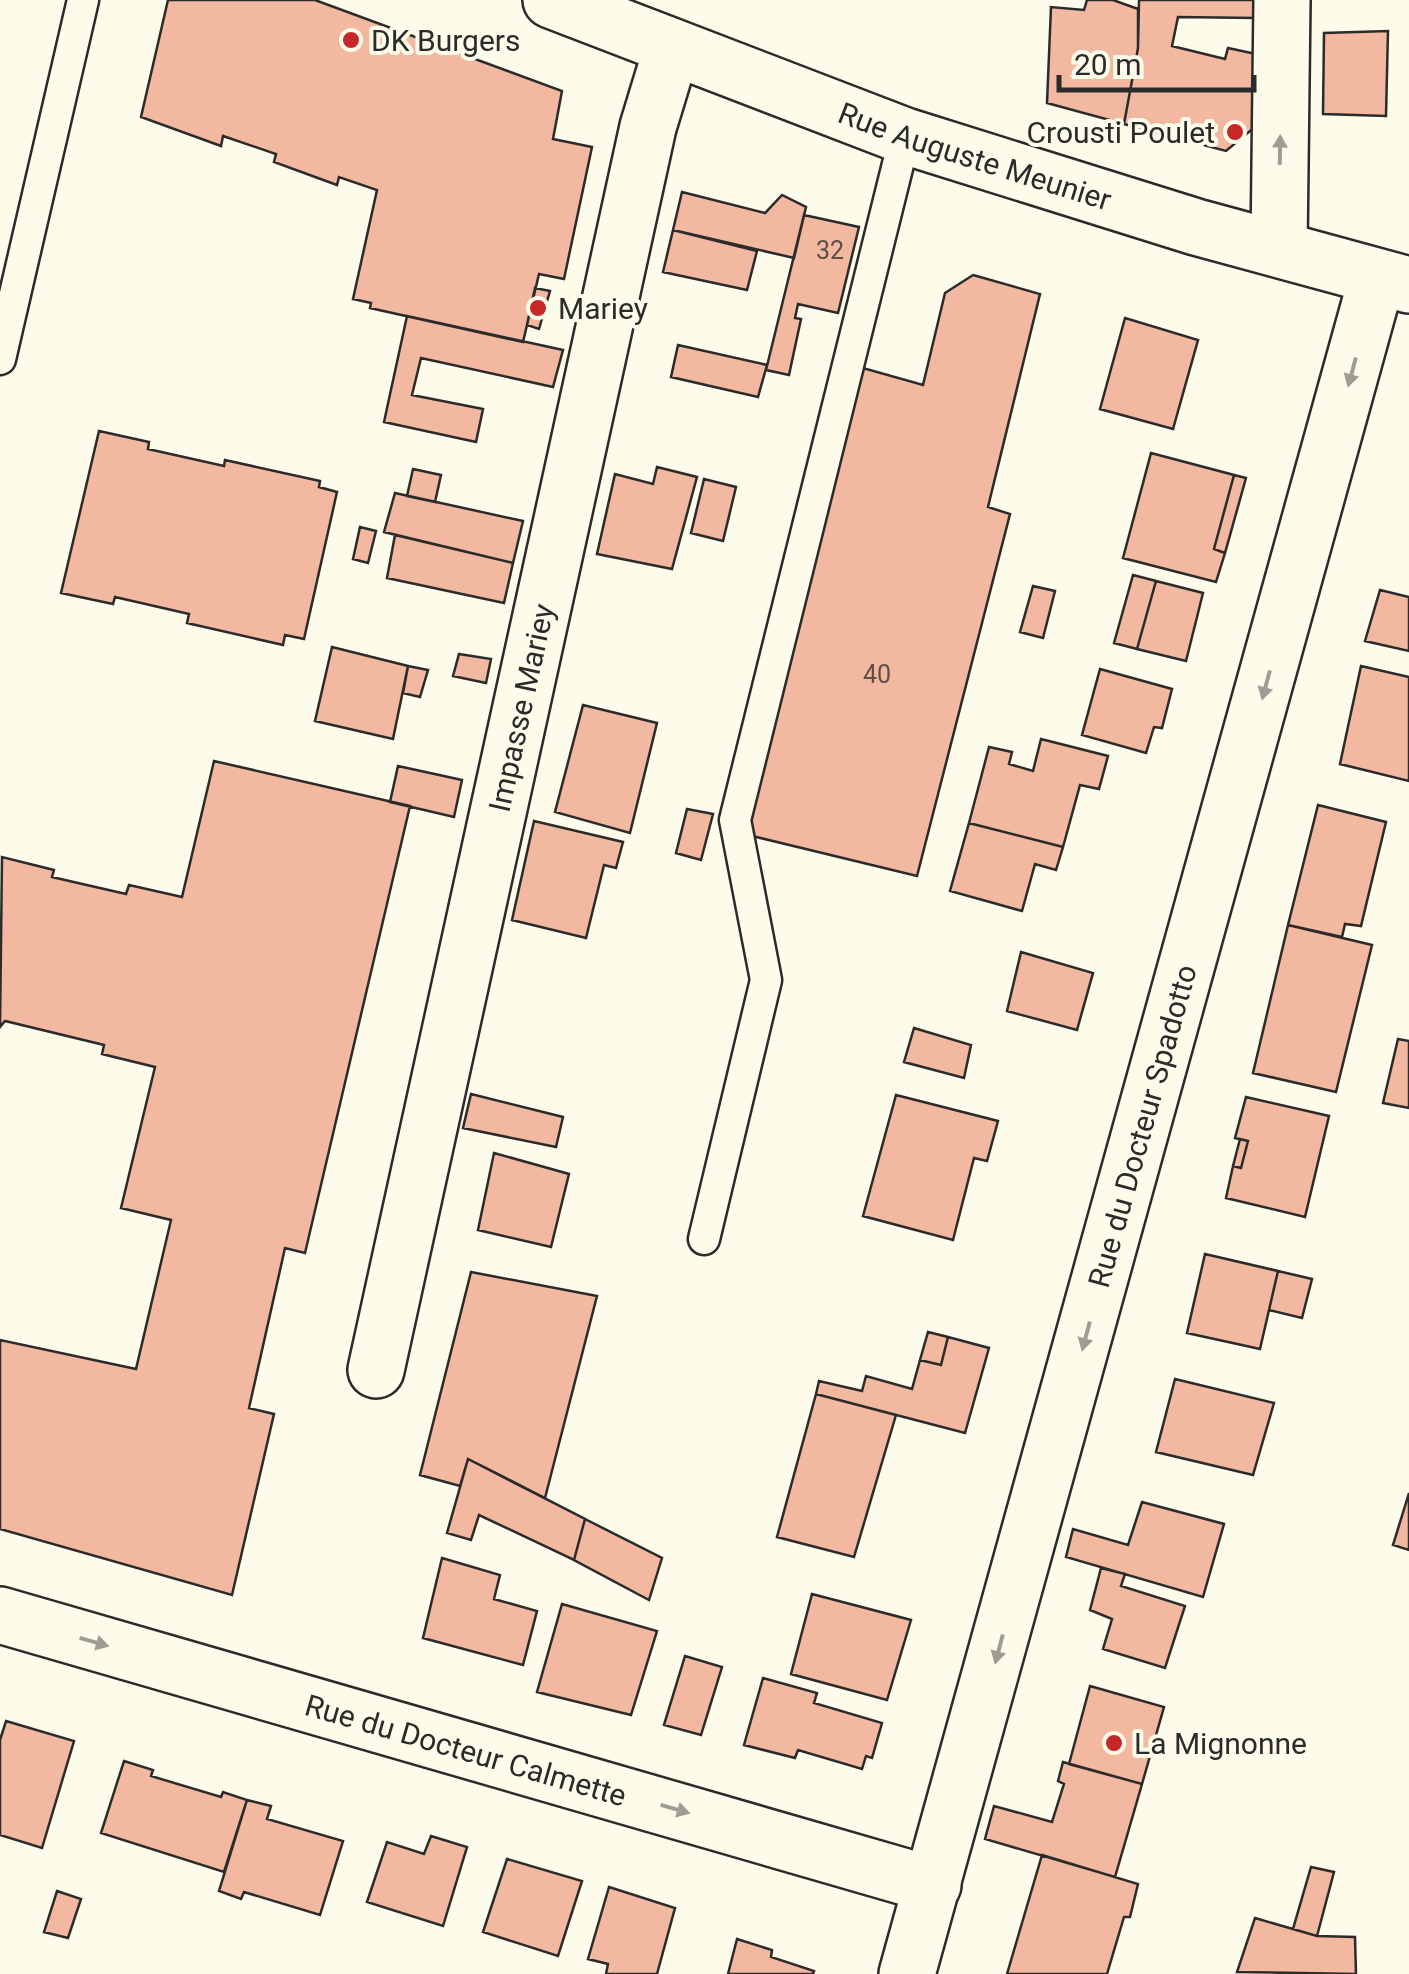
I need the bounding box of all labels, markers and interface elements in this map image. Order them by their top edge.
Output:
place label: DK Burgers [371,23,520,58]
marker: DK Burgers [340,29,362,51]
scale bar [1059,30,1254,92]
text: 20 m [1074,47,1141,82]
street label: Rue Auguste Meunier [834,95,1116,217]
place label: Crousti Poulet [1027,115,1215,150]
marker: Crousti Poulet [1224,121,1246,143]
one-way arrow [1272,134,1288,166]
house number: 32 [816,236,844,265]
place label: Mariey [558,291,648,326]
marker: Mariey [527,297,549,319]
one-way arrow [1344,357,1360,388]
street label: Impasse Mariey [481,600,561,815]
house number: 40 [863,660,891,689]
one-way arrow [1257,670,1273,701]
street label: Rue du Docteur Spadotto [1081,961,1203,1291]
one-way arrow [1077,1321,1093,1352]
one-way arrow [990,1634,1006,1665]
one-way arrow [79,1635,110,1650]
street label: Rue du Docteur Calmette [301,1687,631,1813]
place label: La Mignonne [1134,1726,1307,1761]
marker: La Mignonne [1103,1732,1125,1754]
one-way arrow [660,1802,691,1818]

